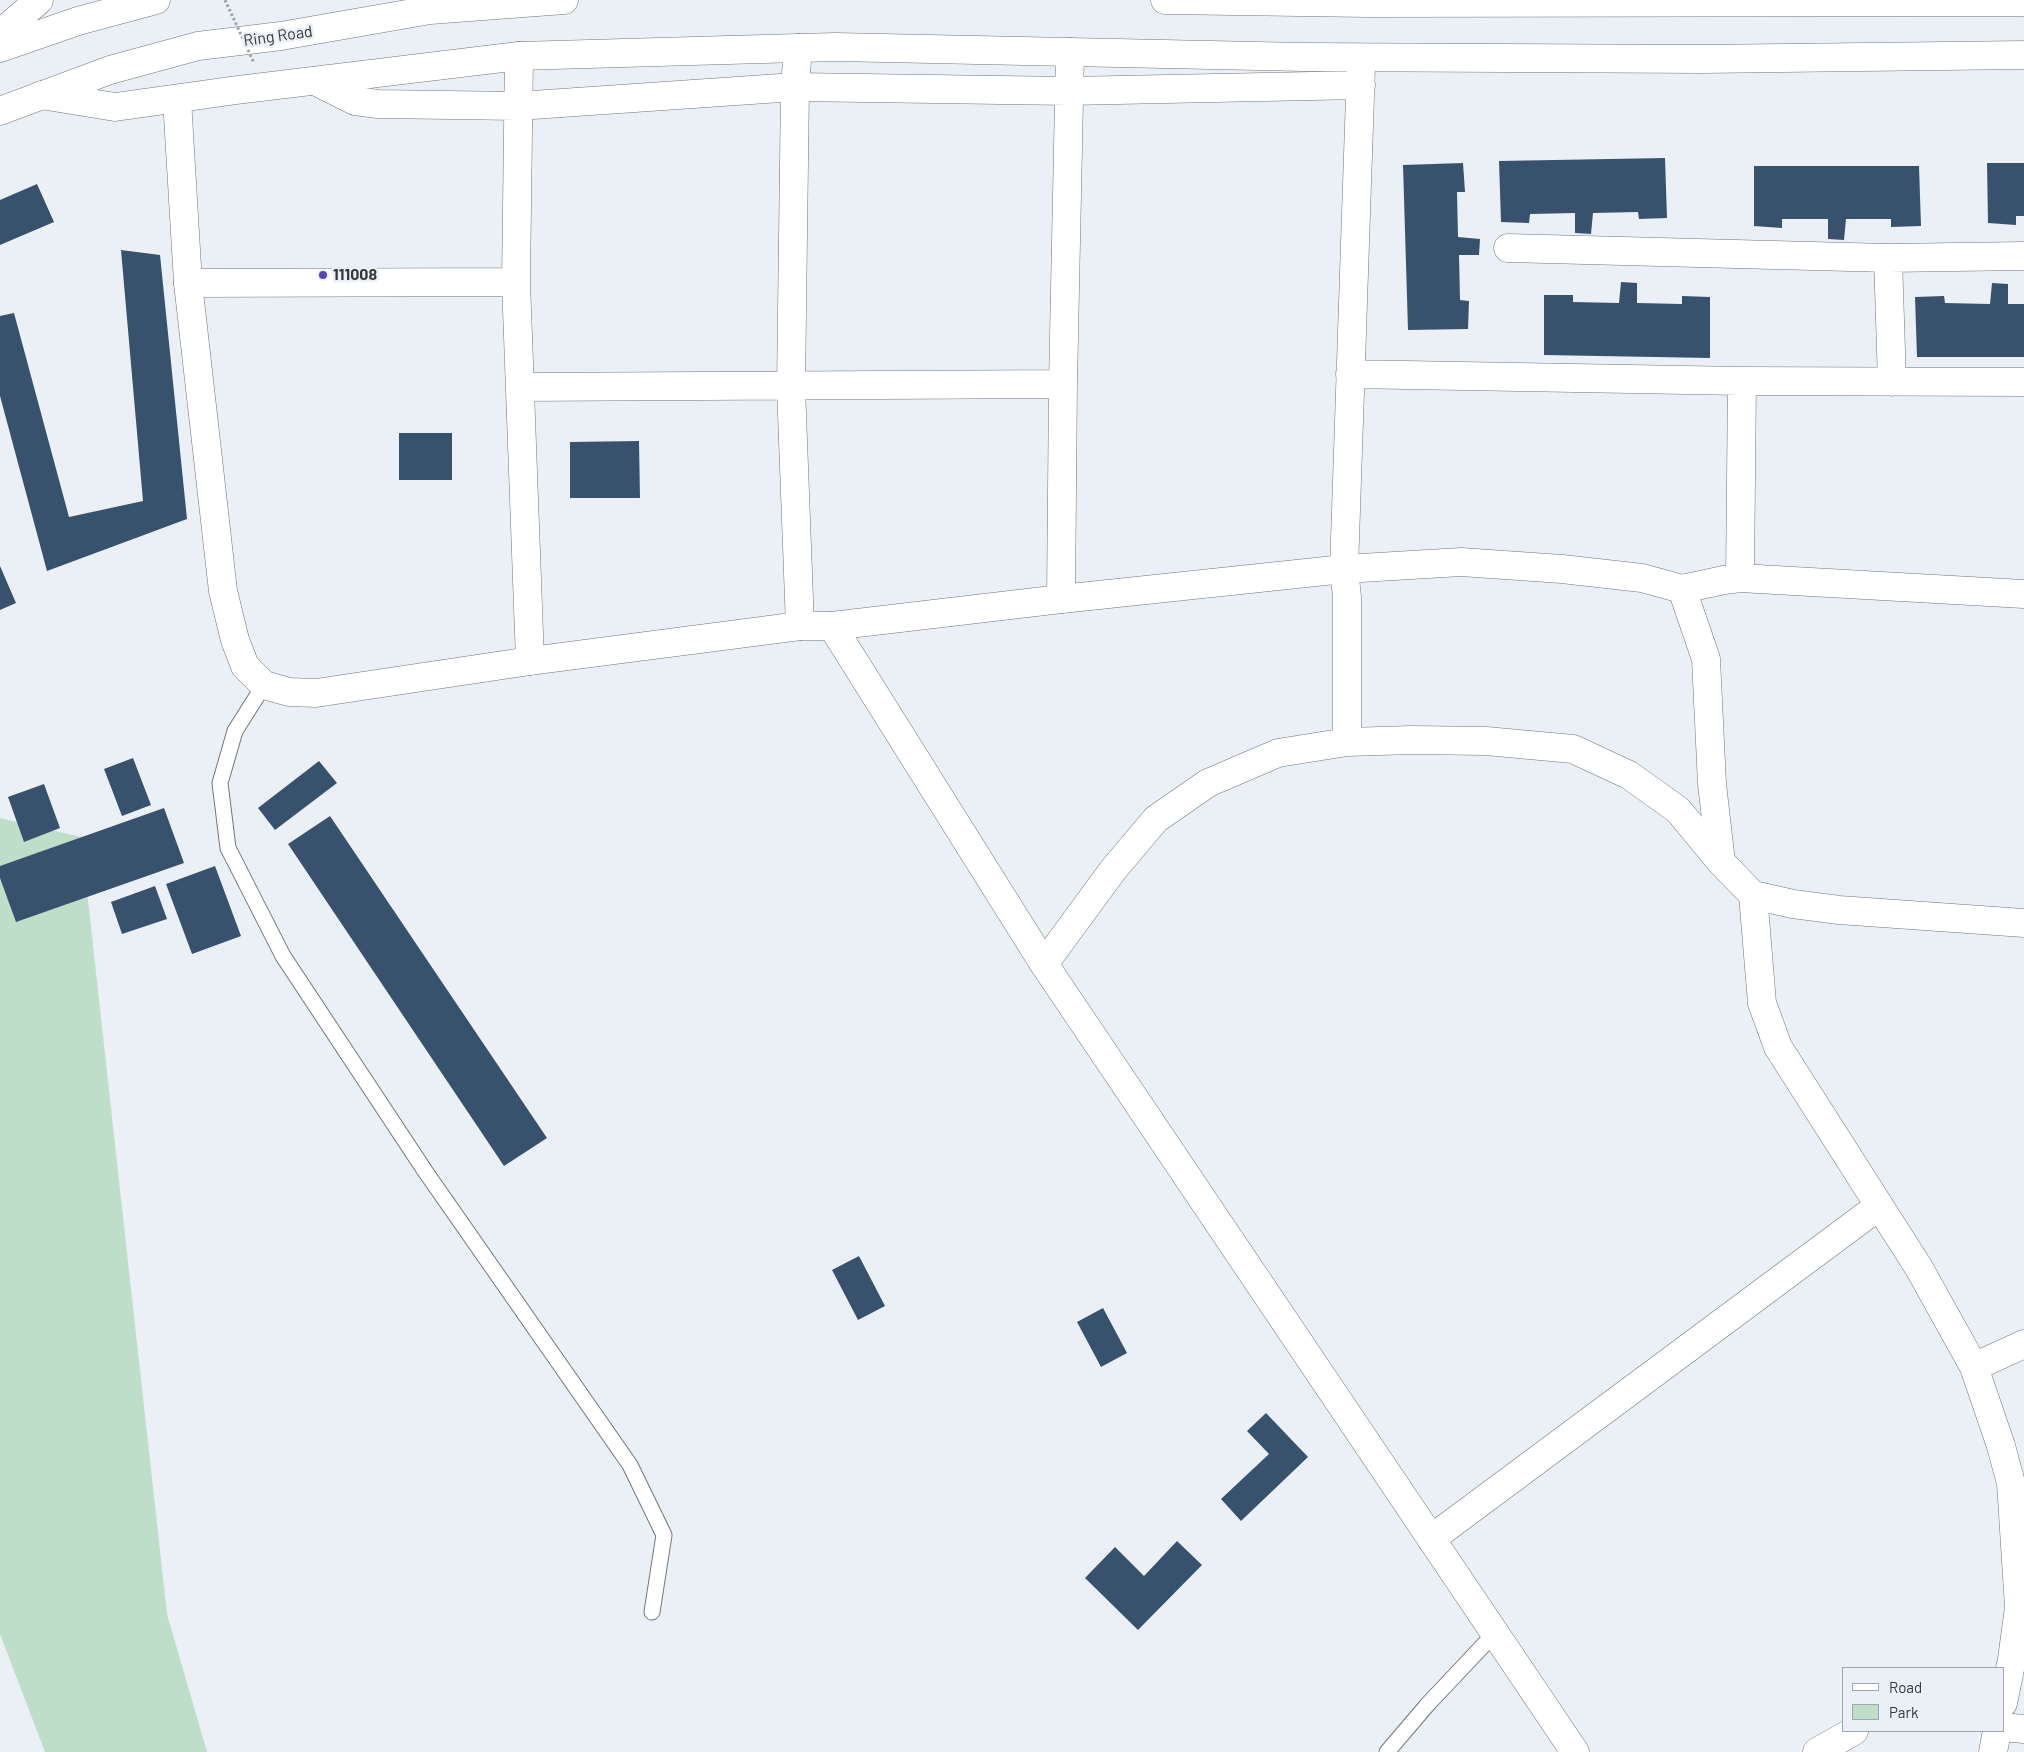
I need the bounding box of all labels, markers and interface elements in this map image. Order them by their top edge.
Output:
street label: Ring Road [242,22,314,50]
place label: 111008 [333,265,377,285]
marker: 111008 [317,269,329,281]
legend [1842,1667,2004,1732]
text: Road [1889,1678,1922,1696]
text: Park [1889,1703,1918,1721]

